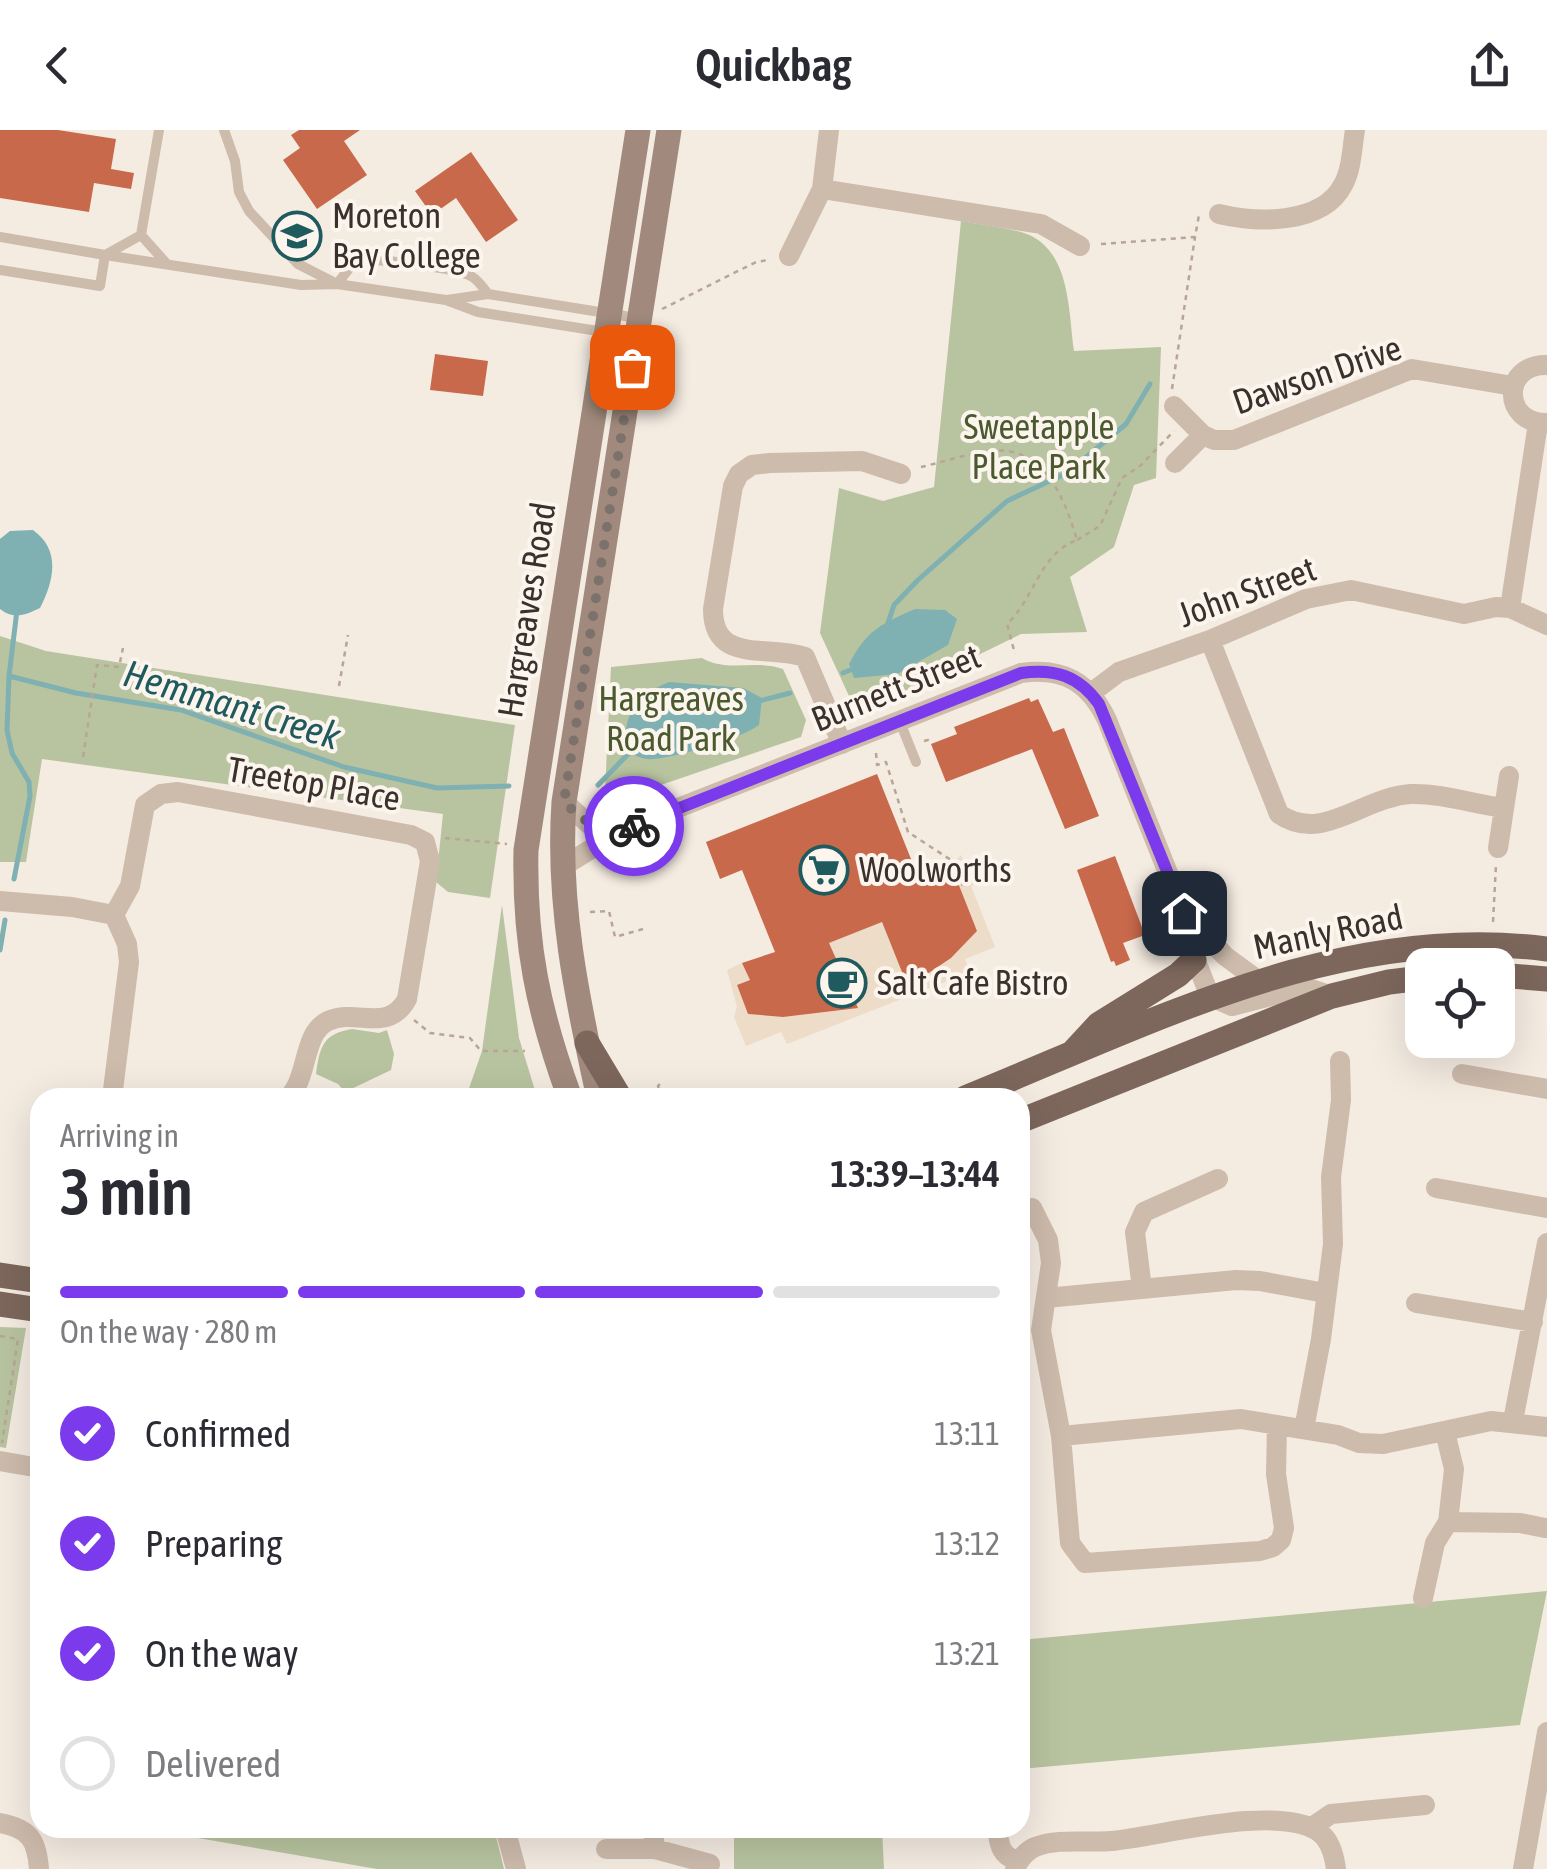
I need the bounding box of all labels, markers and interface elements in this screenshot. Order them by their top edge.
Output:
icon: back [30,38,85,93]
icon: share [1462,38,1517,93]
text: Quickbag [695,39,852,91]
place label: Moreton Bay College [332,195,481,275]
school or university icon: Moreton Bay College [271,210,323,262]
pin [590,325,675,410]
street label: Dawson Drive [1227,327,1406,421]
icon: bag [605,340,660,395]
park label: Sweetapple Place Park [964,406,1114,486]
street label: Hargreaves Road [489,499,563,720]
street label: John Street [1173,548,1321,634]
street label: Burnett Street [805,635,986,739]
water label: Hemmant Creek [119,651,347,758]
park label: Hargreaves Road Park [598,678,744,758]
street label: Treetop Place [225,748,403,818]
courier [584,776,684,876]
icon: bike [607,799,662,854]
supermarket icon: Woolworths [798,844,850,896]
place label: Woolworths [859,849,1012,889]
pin [1142,871,1227,956]
icon: home [1157,886,1212,941]
street label: Manly Road [1249,896,1406,966]
map controls [1405,948,1515,1058]
button: locate [1405,948,1515,1058]
cafe icon: Salt Cafe Bistro [816,957,868,1009]
place label: Salt Cafe Bistro [877,962,1068,1002]
text: Arriving in [60,1117,179,1154]
text: 13:39–13:44 [830,1152,1000,1195]
text: 3 min [60,1154,193,1229]
text: On the way · 280 m [60,1313,277,1350]
icon: check [60,1406,115,1461]
text: Confirmed [145,1412,291,1455]
text: 13:11 [934,1415,1000,1452]
icon: check [60,1516,115,1571]
text: Preparing [145,1522,283,1565]
text: 13:12 [934,1525,1000,1562]
icon: check [60,1626,115,1681]
text: On the way [145,1632,298,1675]
text: 13:21 [934,1635,1000,1672]
text: Delivered [145,1742,281,1785]

